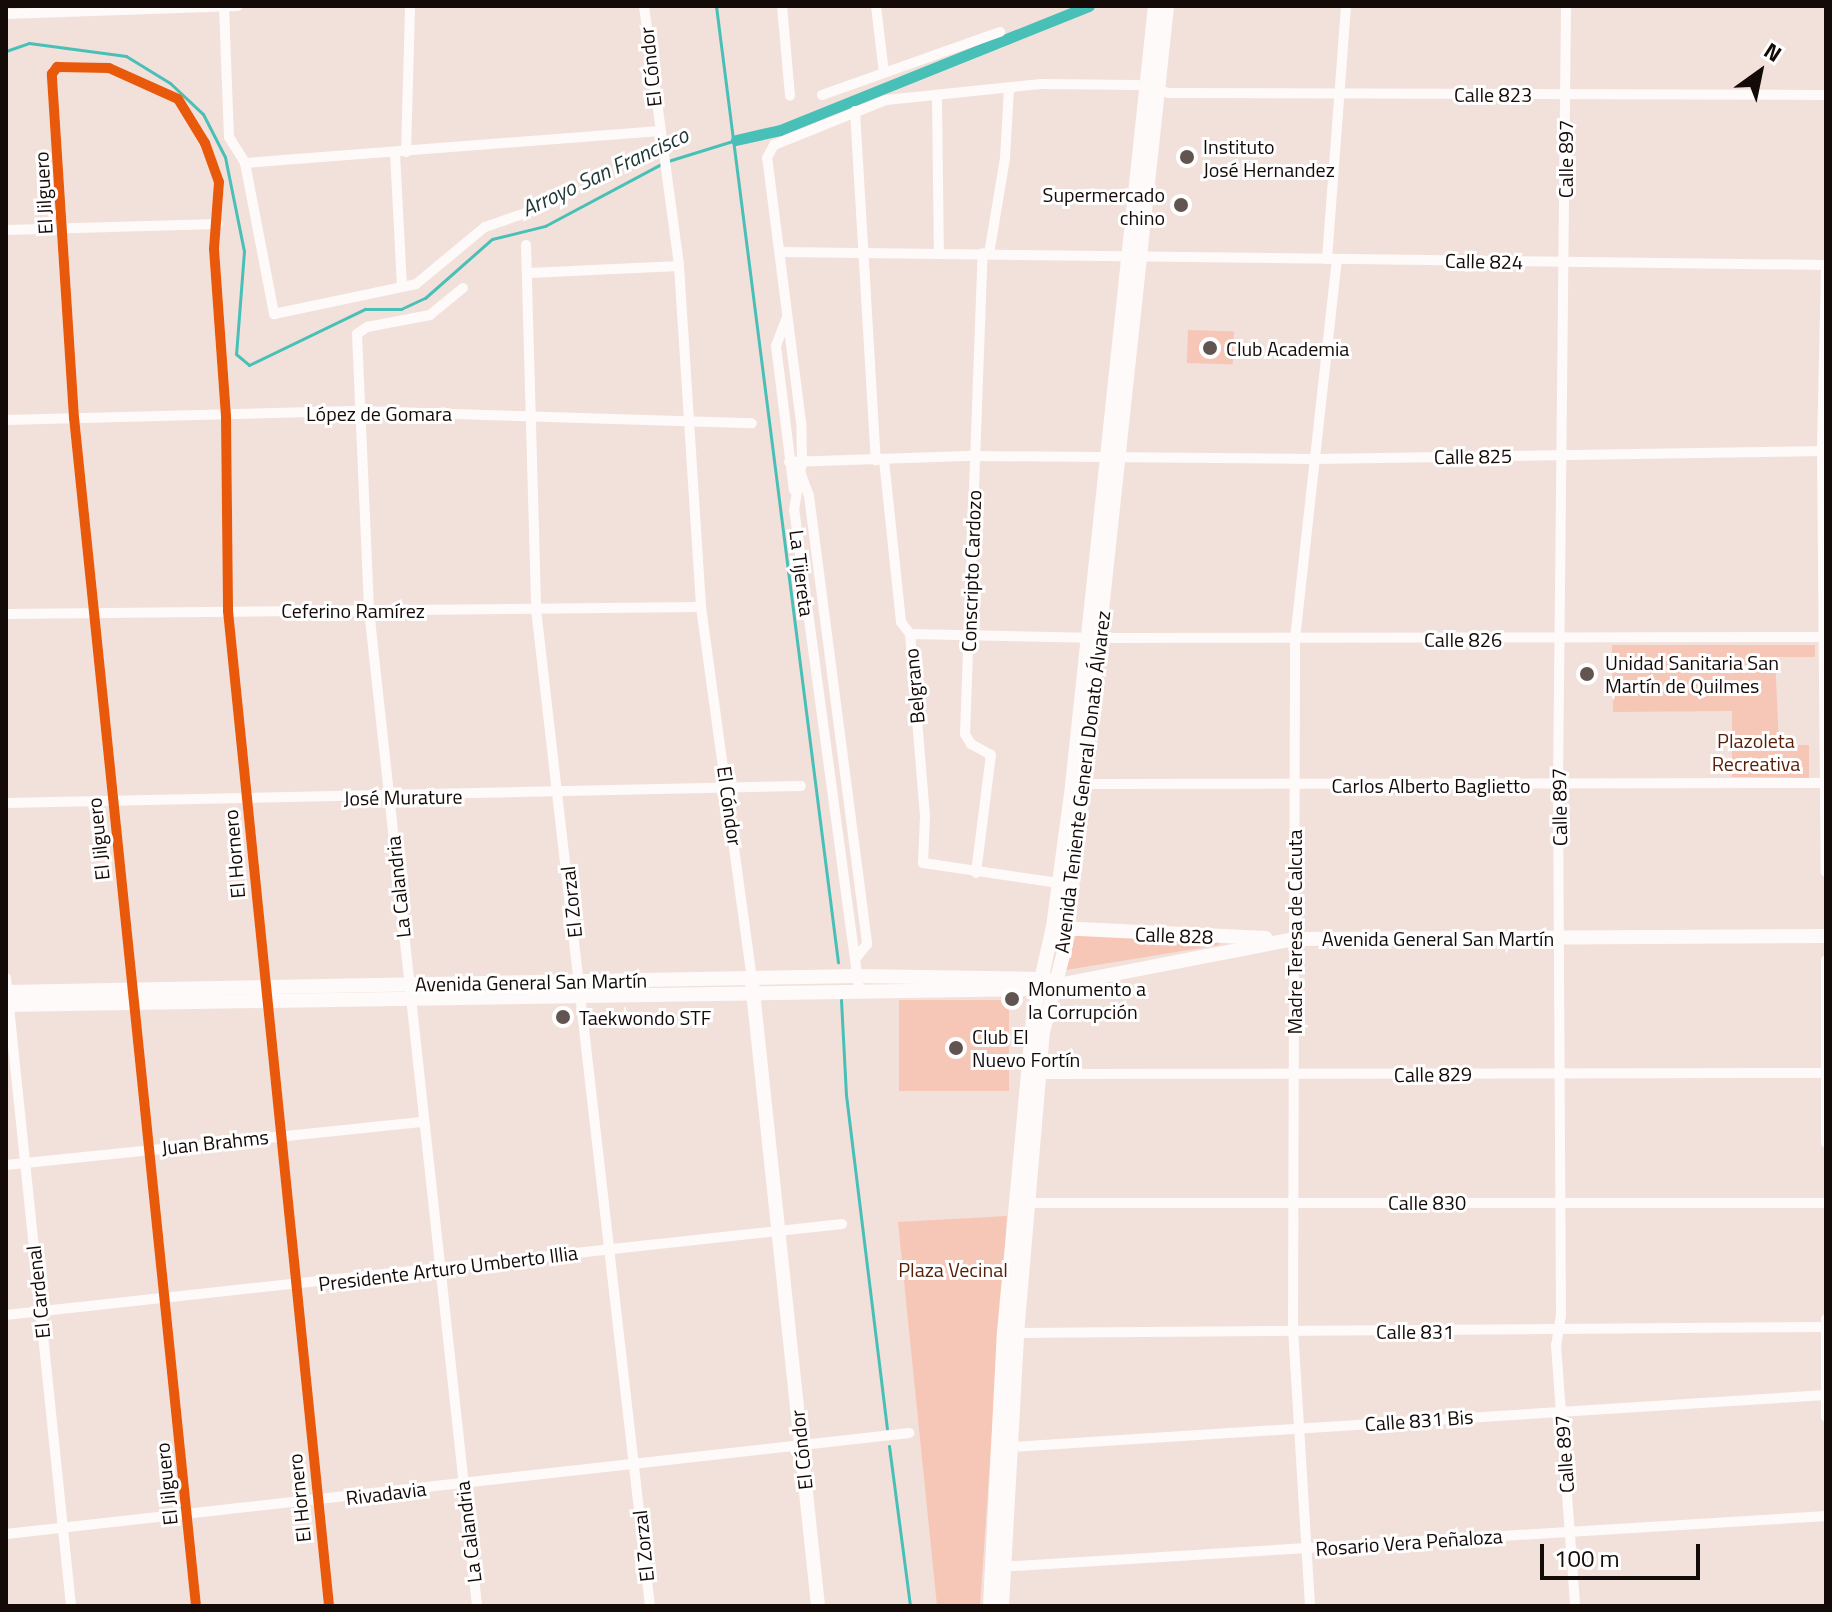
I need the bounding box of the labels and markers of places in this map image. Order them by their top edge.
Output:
place label: Instituto José Hernandez [1203,134,1335,181]
marker: Instituto José Hernandez [1178,148,1196,166]
place label: Supermercado chino [1043,182,1165,229]
marker: Supermercado chino [1172,196,1190,214]
place label: Club Academia [1226,336,1349,360]
marker: Club Academia [1201,339,1219,357]
place label: Unidad Sanitaria San Martín de Quilmes [1605,650,1779,697]
marker: Unidad Sanitaria San Martín de Quilmes [1576,663,1598,685]
place label: Monumento a la Corrupción [1028,976,1146,1023]
marker: Monumento a la Corrupción [1003,990,1021,1008]
place label: Taekwondo STF [579,1005,711,1029]
marker: Taekwondo STF [554,1008,572,1026]
place label: Club El Nuevo Fortín [972,1024,1080,1071]
marker: Club El Nuevo Fortín [947,1039,965,1057]

